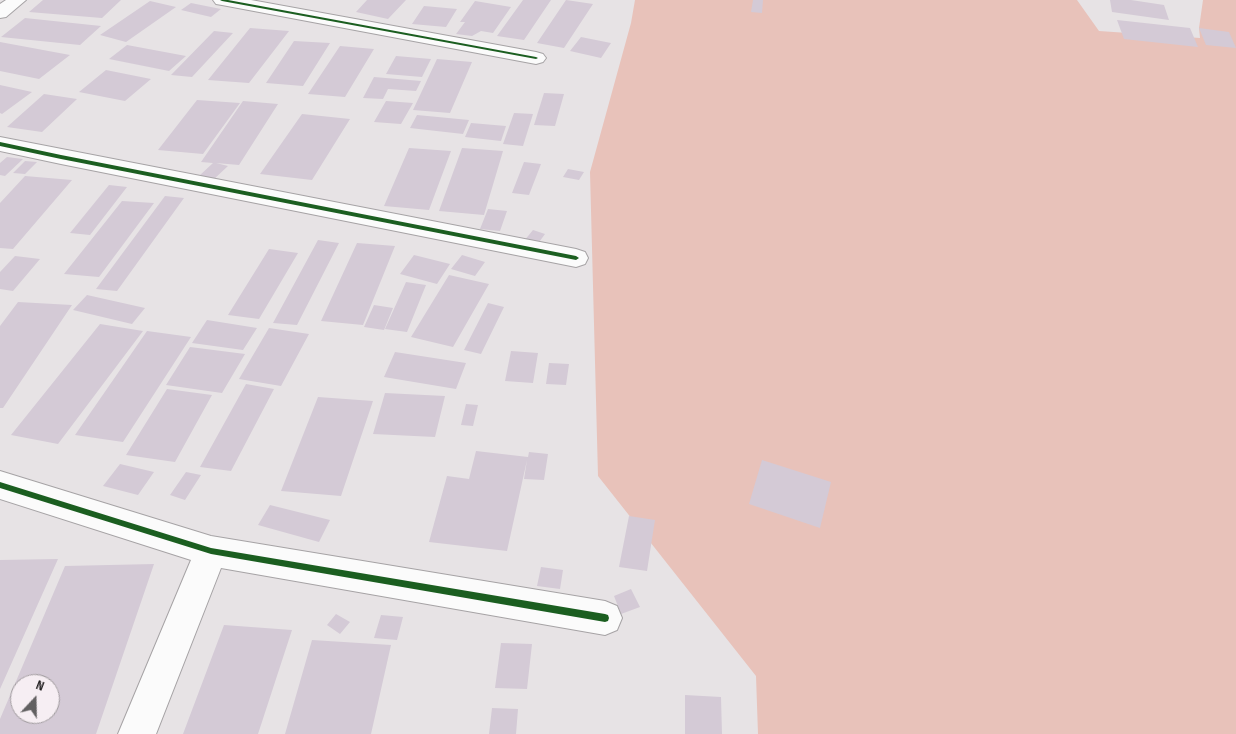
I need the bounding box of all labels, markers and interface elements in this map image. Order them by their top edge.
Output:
north arrow [10,674,60,724]
text: N [34,676,47,695]

